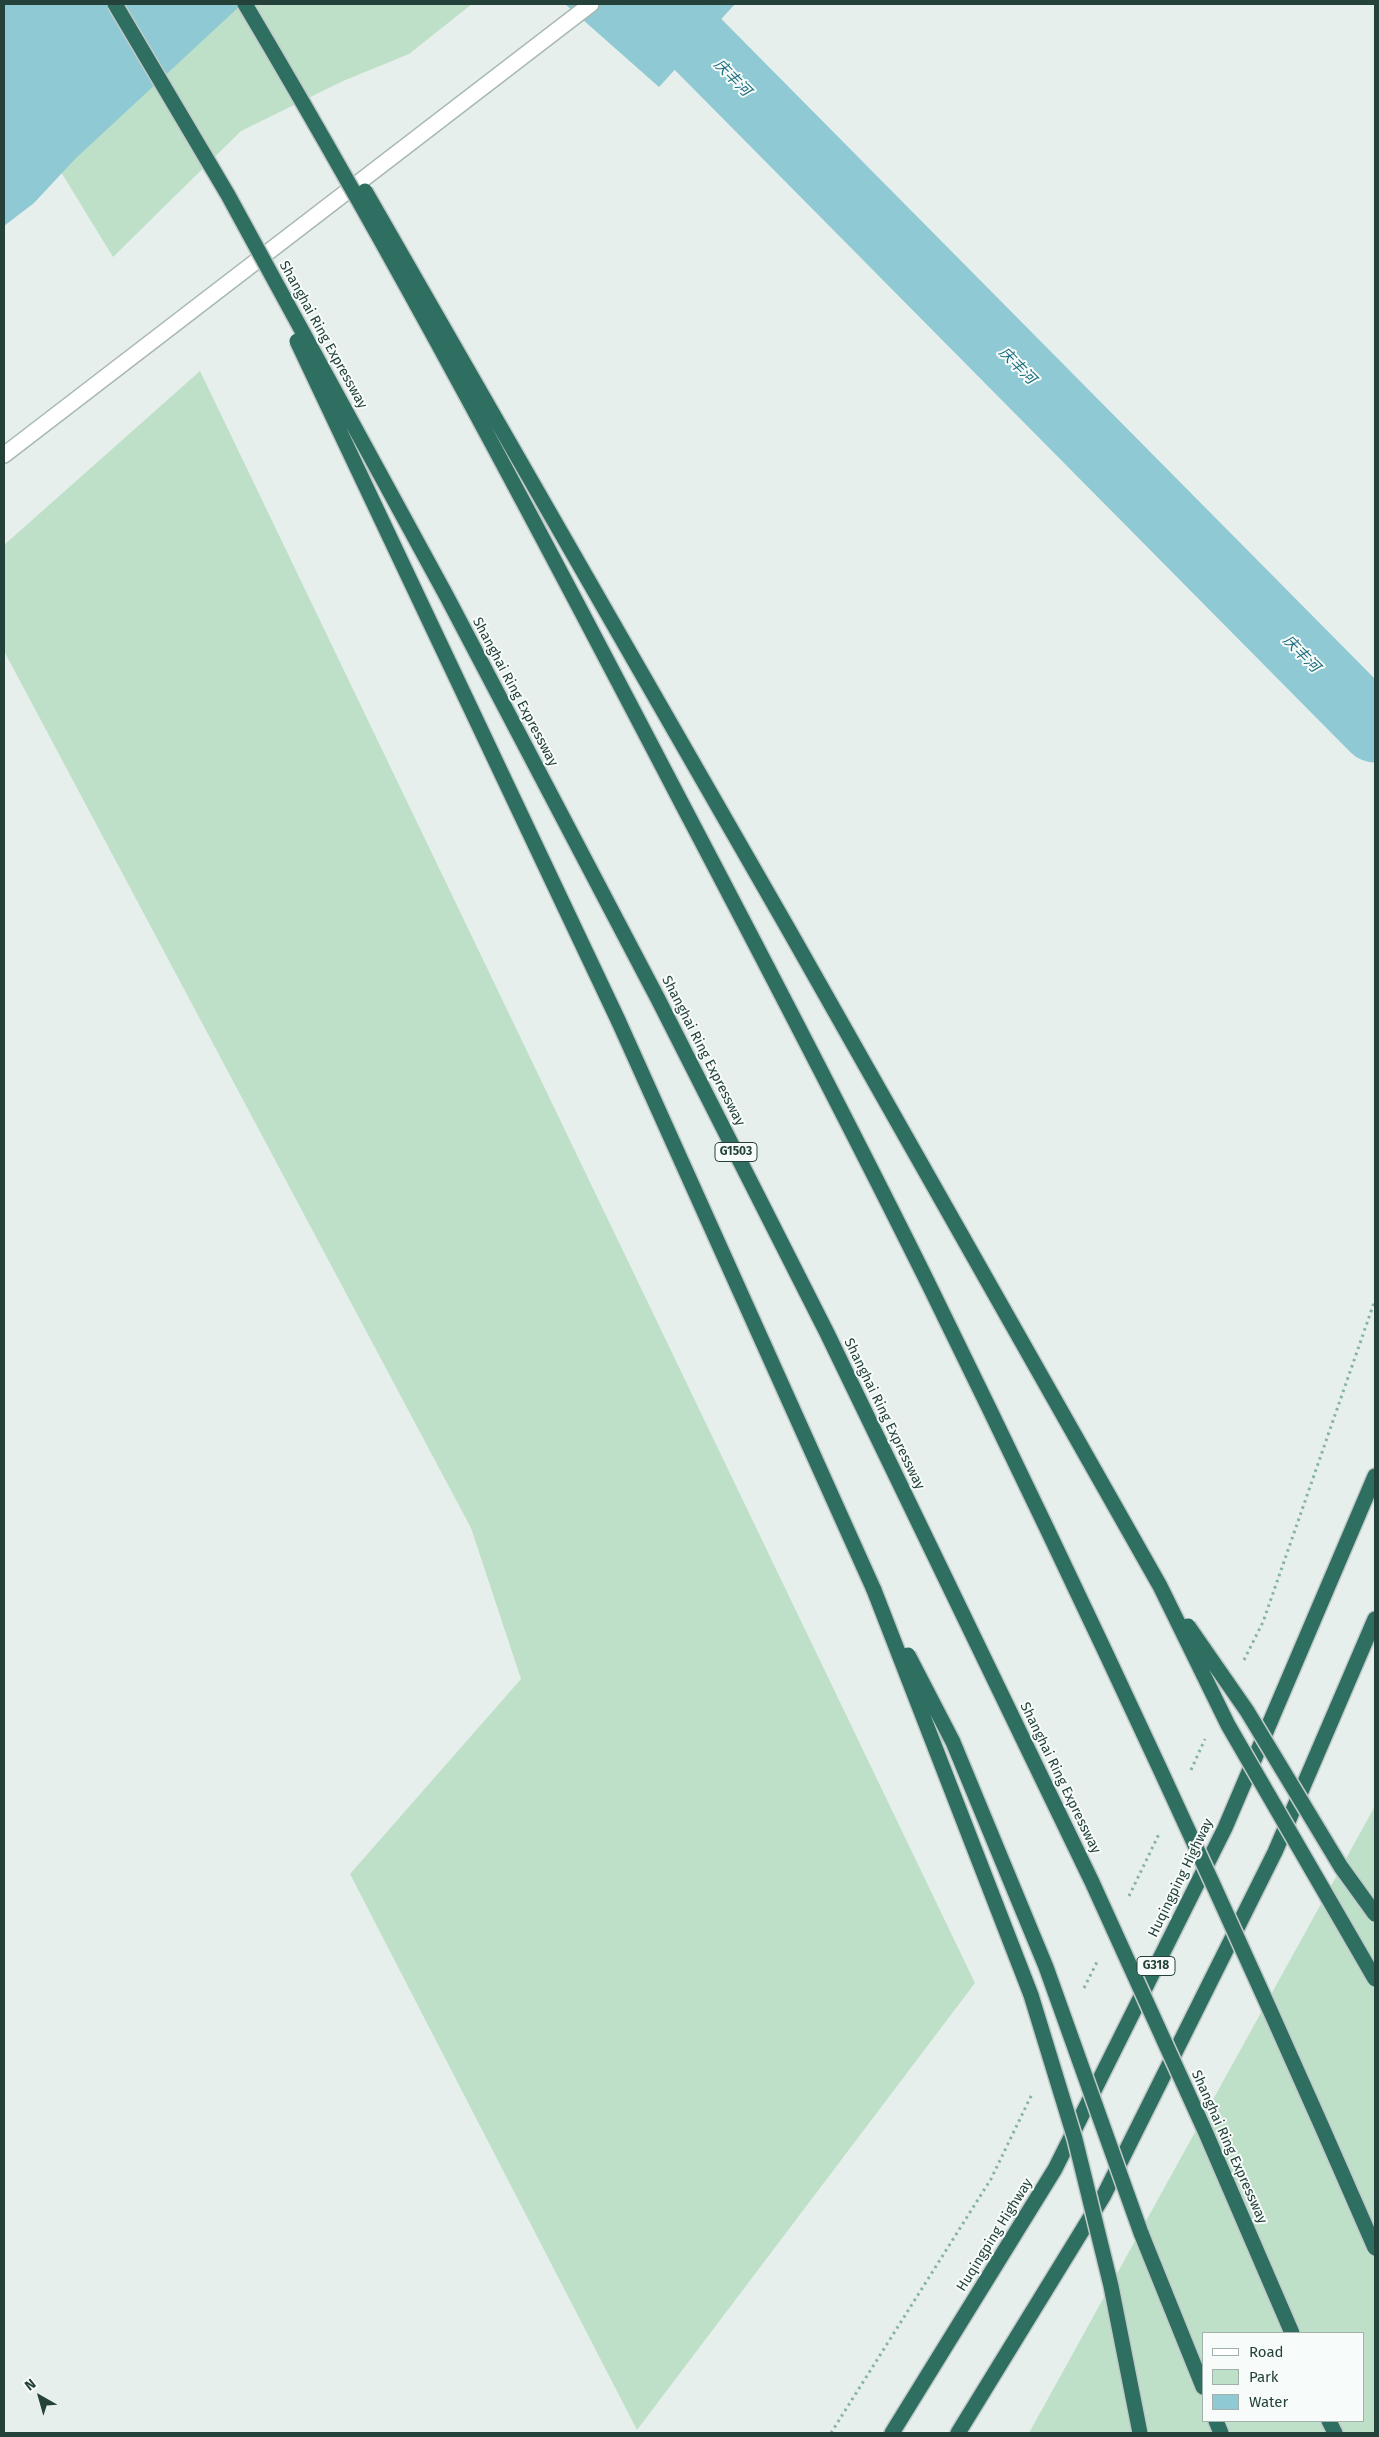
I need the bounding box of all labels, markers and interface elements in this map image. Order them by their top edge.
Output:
water label: 庆丰河 [710,56,754,100]
street label: Shanghai Ring Expressway [275,258,371,412]
water label: 庆丰河 [995,344,1039,388]
street label: Shanghai Ring Expressway [469,615,561,769]
water label: 庆丰河 [1279,632,1323,676]
street label: Shanghai Ring Expressway [658,973,748,1129]
road number: G1503 [715,1142,757,1162]
street label: Shanghai Ring Expressway [840,1336,928,1492]
street label: Shanghai Ring Expressway [1016,1700,1104,1856]
street label: Huqingping Highway [1145,1816,1217,1940]
road number: G318 [1137,1956,1175,1975]
street label: Shanghai Ring Expressway [1188,2068,1270,2226]
street label: Huqingping Highway [953,2175,1037,2295]
legend [1202,2332,1364,2422]
text: Road [1249,2343,1284,2361]
text: Park [1249,2368,1279,2386]
north arrow [15,2372,65,2422]
text: N [22,2375,39,2394]
text: Water [1249,2393,1288,2411]

